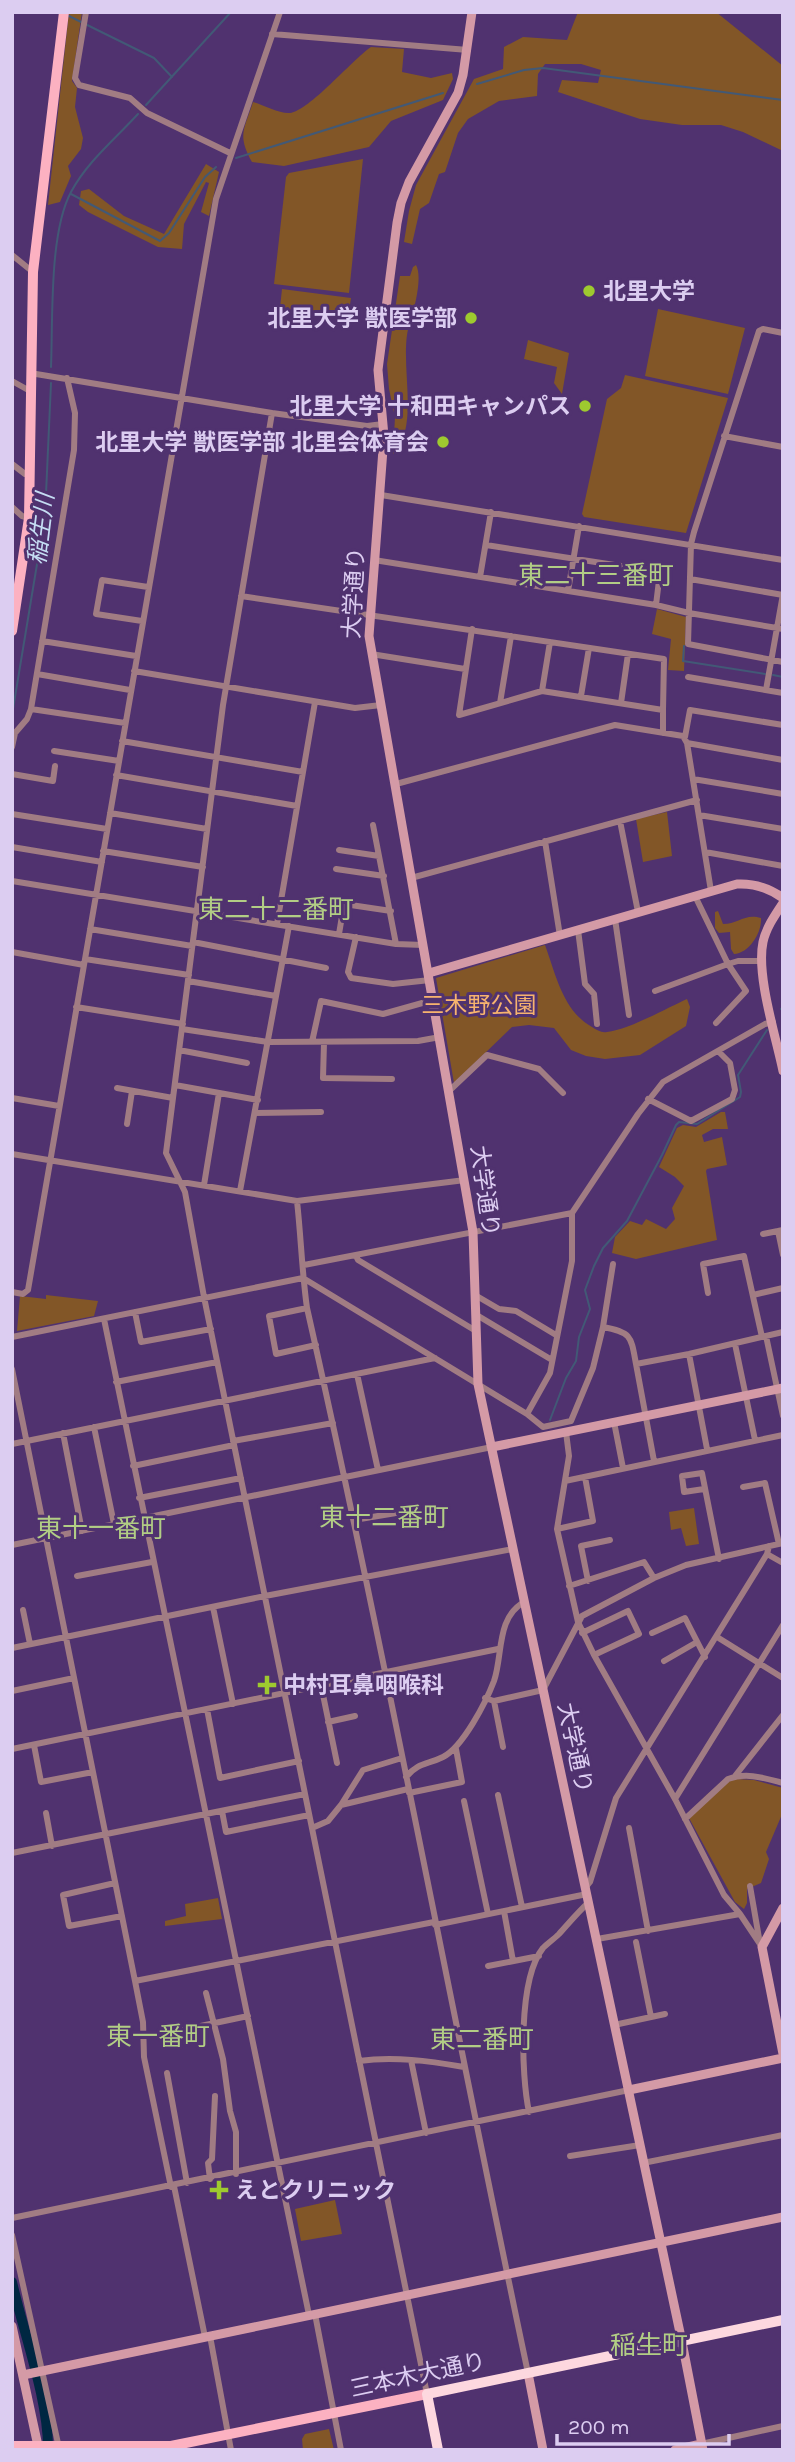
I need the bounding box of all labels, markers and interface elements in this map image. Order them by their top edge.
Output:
place label: 北里大学 [603,278,695,305]
marker: 北里大学 [581,283,597,299]
place label: 北里大学 獣医学部 [267,305,457,332]
marker: 北里大学 獣医学部 [463,310,479,326]
place label: 北里大学 十和田キャンパス [289,393,571,420]
marker: 北里大学 十和田キャンパス [577,398,593,414]
place label: 北里大学 獣医学部 北里会体育会 [95,429,429,456]
marker: 北里大学 獣医学部 北里会体育会 [435,434,451,450]
water label: 稲生川 [23,489,60,566]
street label: 大学通り [338,546,370,640]
district label: 東二十三番町 [518,560,674,591]
district label: 東二十二番町 [198,894,354,925]
park label: 三木野公園 [422,992,537,1019]
street label: 大学通り [465,1144,505,1238]
district label: 東十二番町 [319,1502,449,1533]
district label: 東十一番町 [36,1513,166,1544]
place label: 中村耳鼻咽喉科 [283,1672,444,1699]
marker: 中村耳鼻咽喉科 [257,1675,277,1695]
street label: 大学通り [552,1700,598,1796]
district label: 東一番町 [106,2021,210,2052]
district label: 東二番町 [430,2024,534,2055]
place label: えとクリニック [235,2177,396,2204]
marker: えとクリニック [209,2180,229,2200]
district label: 稲生町 [610,2330,688,2361]
street label: 三本木大通り [348,2347,488,2403]
scale bar [557,2402,728,2446]
text: 200 m [568,2415,630,2439]

